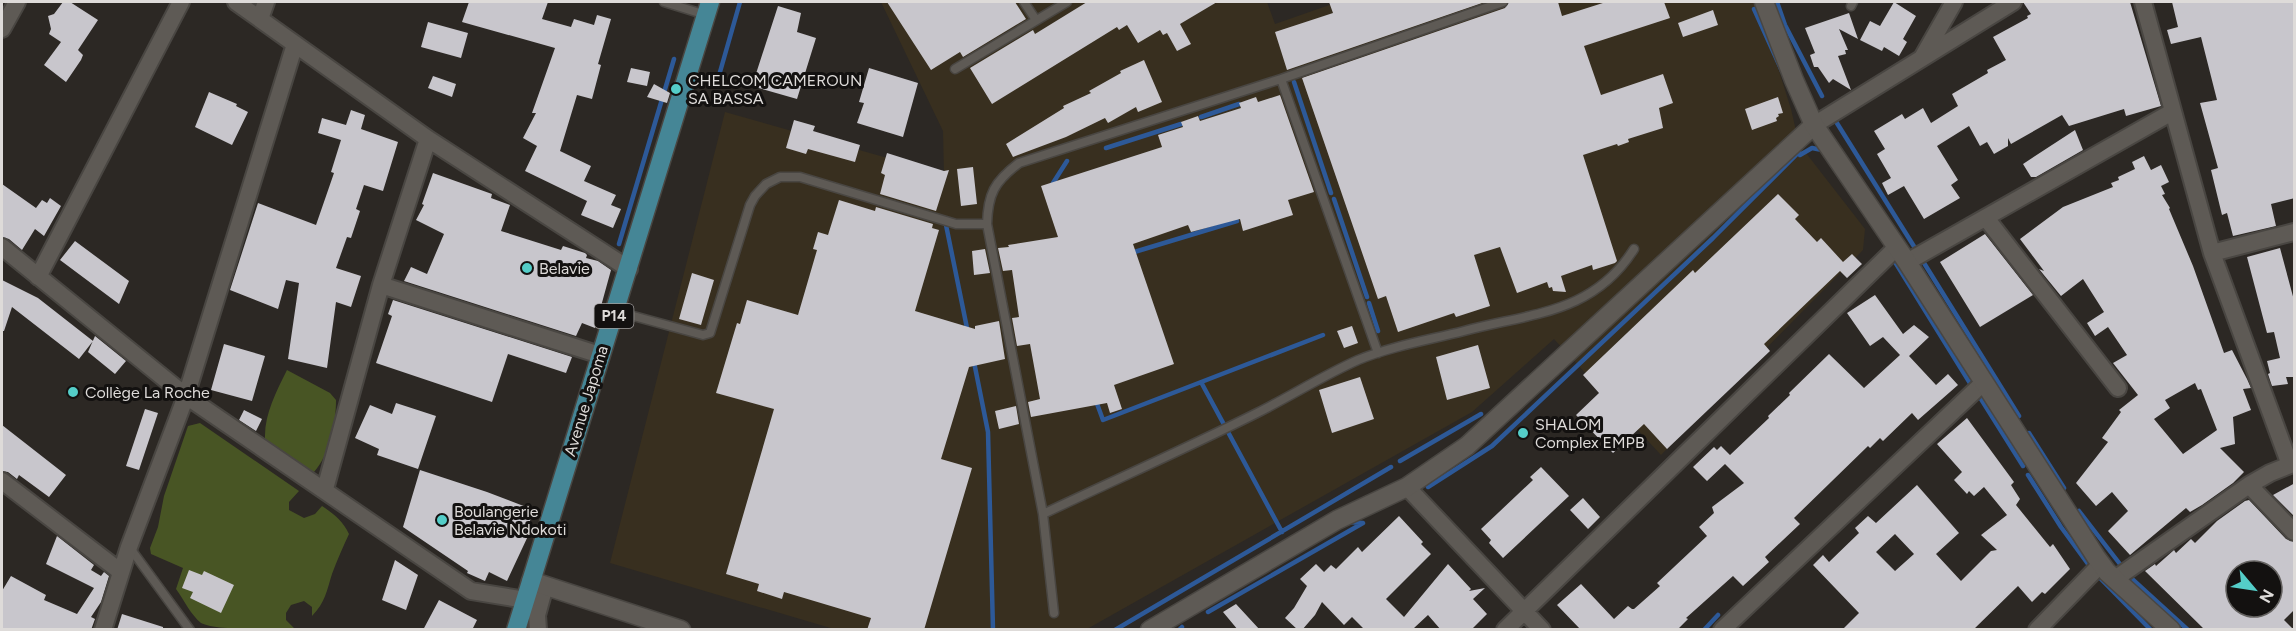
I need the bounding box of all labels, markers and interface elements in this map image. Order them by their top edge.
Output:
place label: CHELCOM CAMEROUN SA BASSA [688,71,862,108]
marker: CHELCOM CAMEROUN SA BASSA [669,82,683,96]
place label: Belavie [539,259,590,278]
marker: Belavie [520,261,534,275]
road number: P14 [594,304,634,328]
street label: Avenue Japoma [560,343,612,459]
place label: Collège La Roche [85,383,210,402]
marker: Collège La Roche [66,385,80,399]
place label: SHALOM Complex EMPB [1535,415,1645,452]
marker: SHALOM Complex EMPB [1516,426,1530,440]
place label: Boulangerie Belavie Ndokoti [454,502,566,539]
marker: Boulangerie Belavie Ndokoti [435,513,449,527]
north arrow [2224,559,2284,619]
text: N [2255,586,2278,606]

